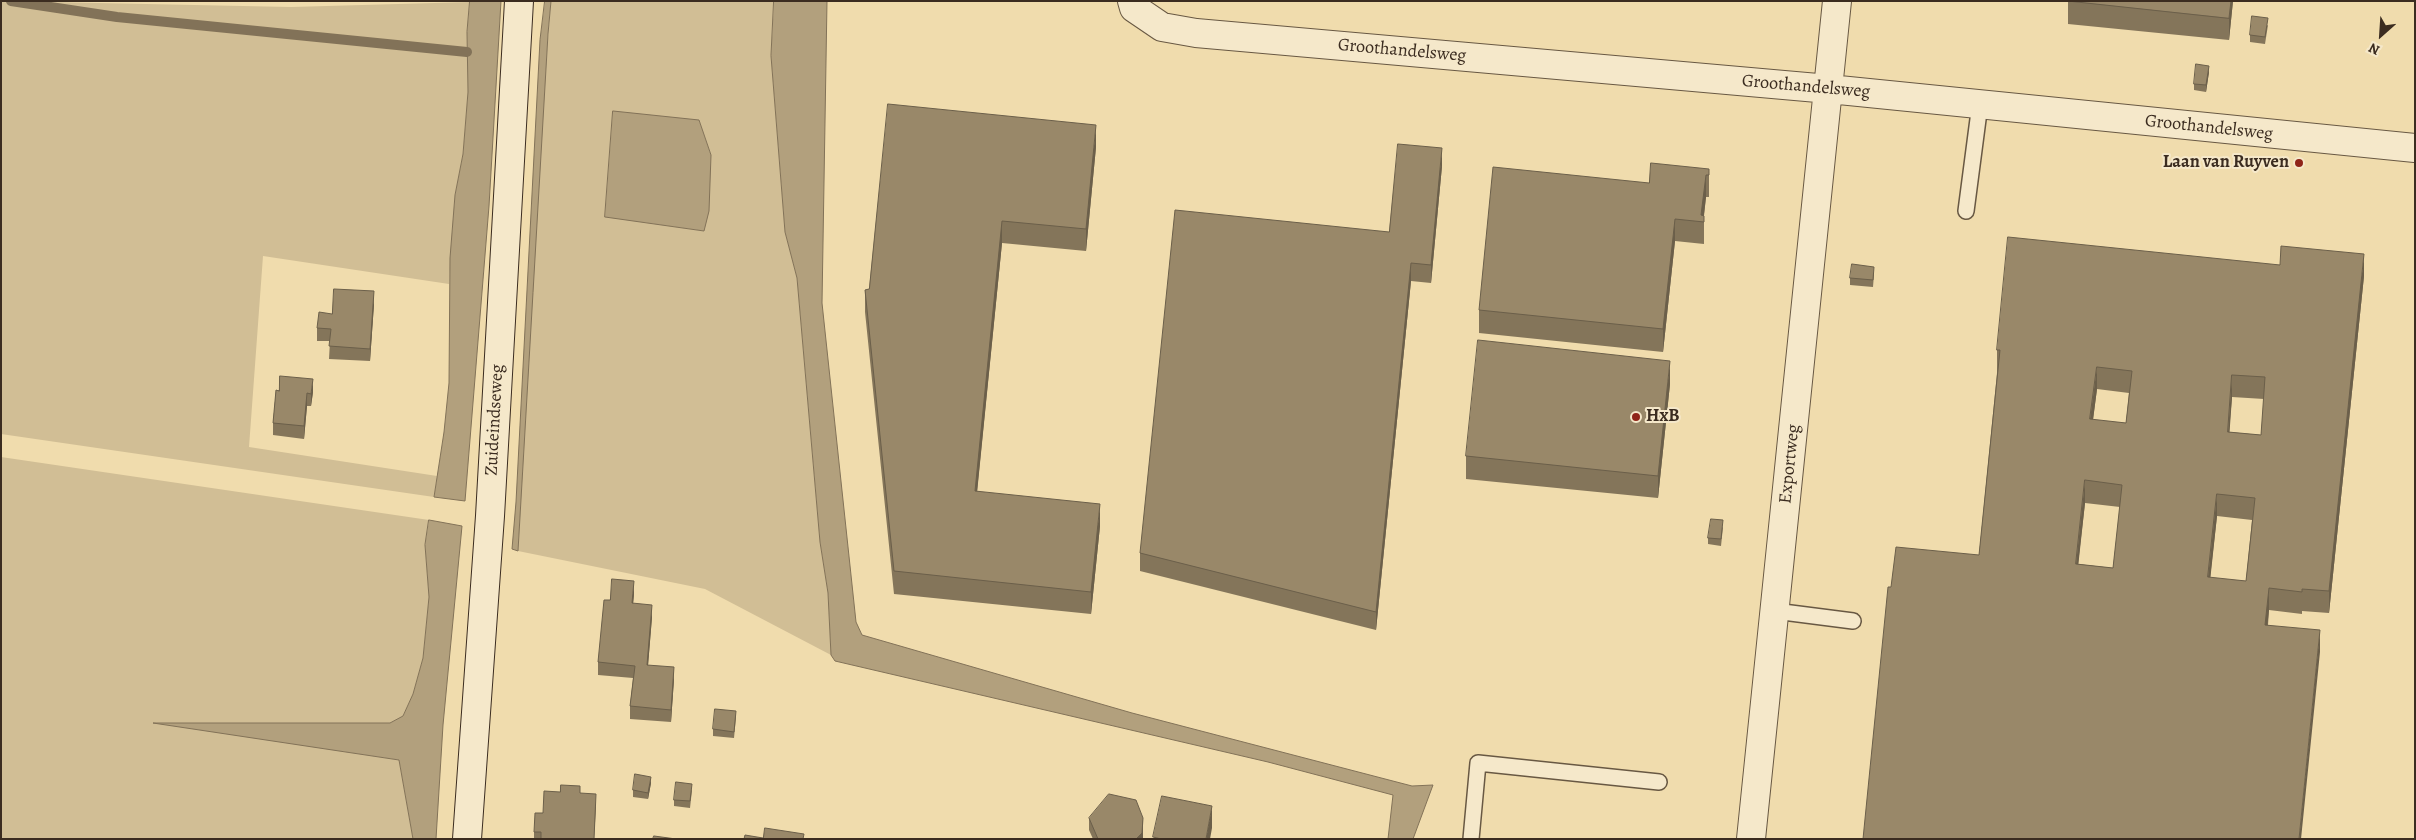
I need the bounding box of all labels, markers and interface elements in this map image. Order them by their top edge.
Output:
north arrow [2356,10,2406,60]
street label: Groothandelsweg [1337,35,1467,67]
text: N [2365,38,2383,60]
street label: Groothandelsweg [1741,71,1871,103]
street label: Groothandelsweg [2144,111,2274,145]
place label: Laan van Ruyven [2163,152,2289,174]
marker: Laan van Ruyven [2293,157,2305,169]
street label: Zuideindseweg [481,364,509,476]
place label: HxB [1646,406,1680,428]
marker: HxB [1630,411,1642,423]
street label: Exportweg [1775,423,1805,505]

